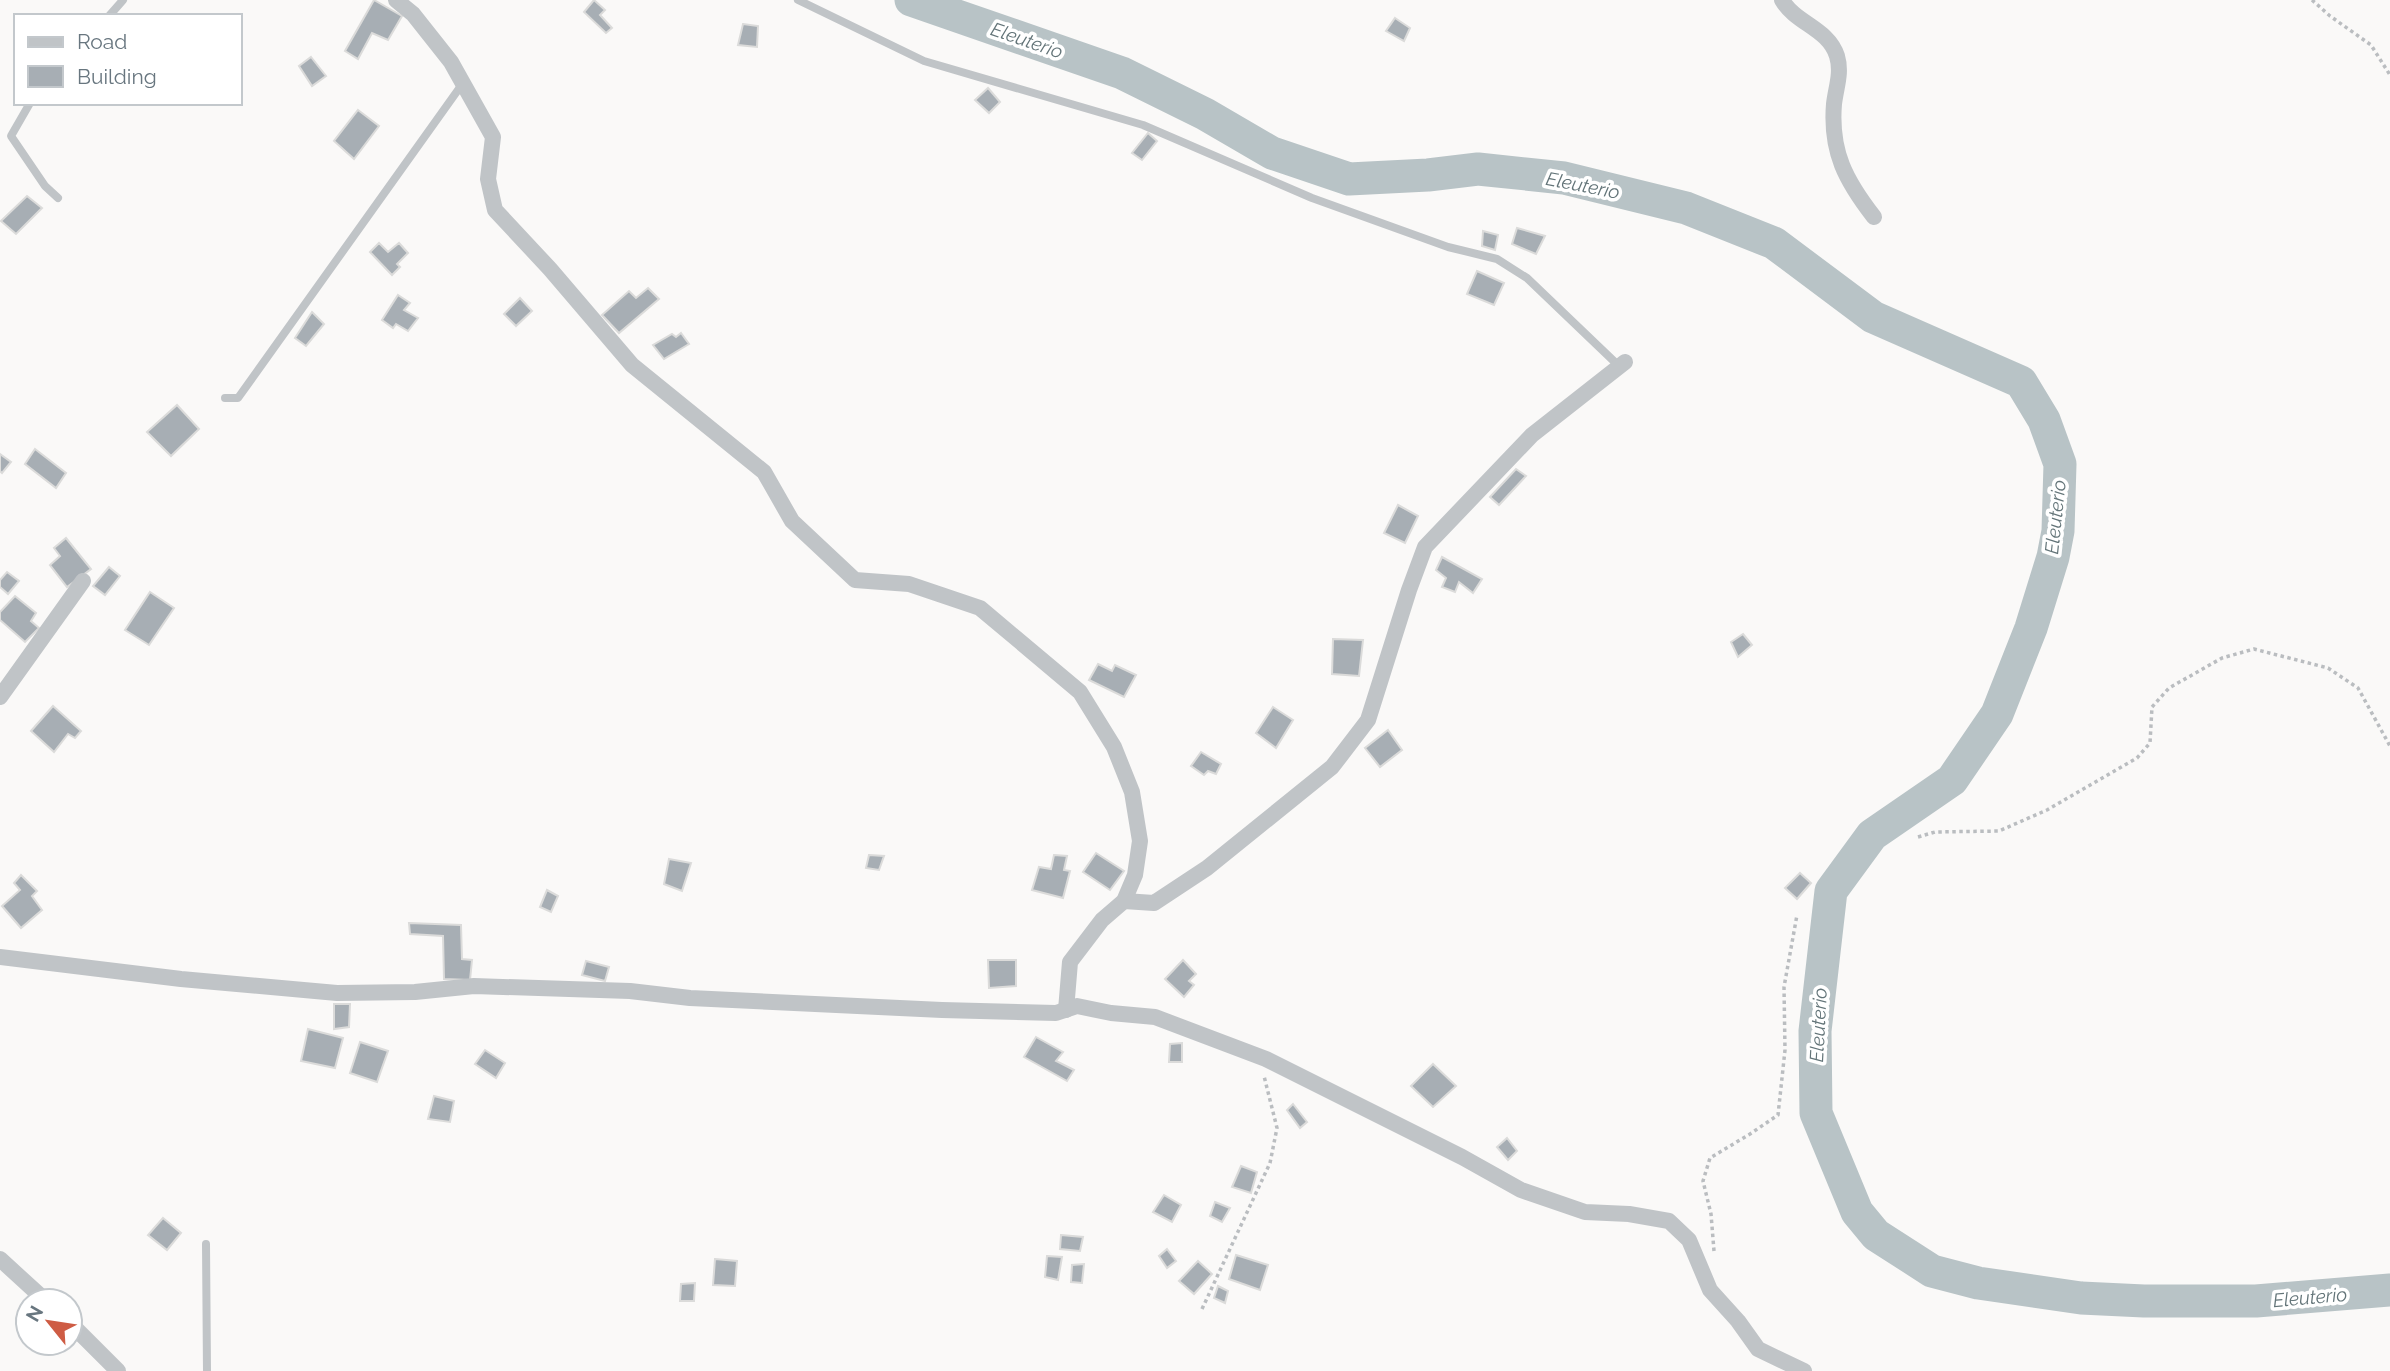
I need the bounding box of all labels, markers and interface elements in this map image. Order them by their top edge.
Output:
legend [14,14,242,105]
water label: Eleuterio [988,17,1066,63]
text: Road [77,29,127,54]
text: Building [77,64,157,89]
water label: Eleuterio [1544,167,1622,203]
water label: Eleuterio [2040,479,2070,555]
water label: Eleuterio [1805,987,1831,1063]
water label: Eleuterio [2272,1283,2348,1311]
north arrow [14,1287,84,1357]
text: N [21,1302,47,1325]

